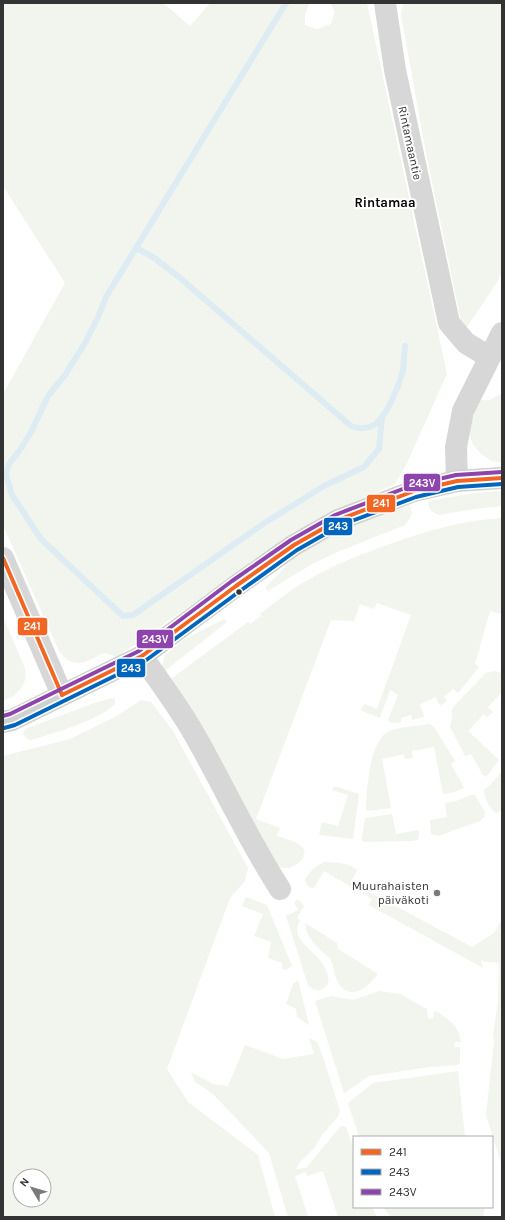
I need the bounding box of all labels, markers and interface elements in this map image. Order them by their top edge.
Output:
street label: Rintamaantie [395,105,425,181]
district label: Rintamaa [354,195,416,210]
line badge: 243V [403,473,441,492]
text: 243V [409,477,436,490]
line badge: 241 [366,494,396,513]
text: 241 [372,497,390,510]
line badge: 243 [323,517,353,536]
text: 243 [328,520,348,533]
unlabelled marker [234,587,244,597]
line badge: 241 [17,617,48,636]
text: 241 [23,620,41,633]
line badge: 243V [136,629,174,649]
text: 243V [142,633,169,646]
line badge: 243 [116,658,146,678]
text: 243 [121,662,141,675]
place label: Muurahaisten päiväkoti [352,879,429,907]
marker: Muurahaisten päiväkoti [432,888,442,898]
legend [353,1136,493,1208]
text: 241 [389,1145,407,1159]
text: 243 [389,1165,410,1179]
north arrow [12,1168,52,1208]
text: N [17,1175,32,1189]
text: 243V [389,1185,417,1199]

